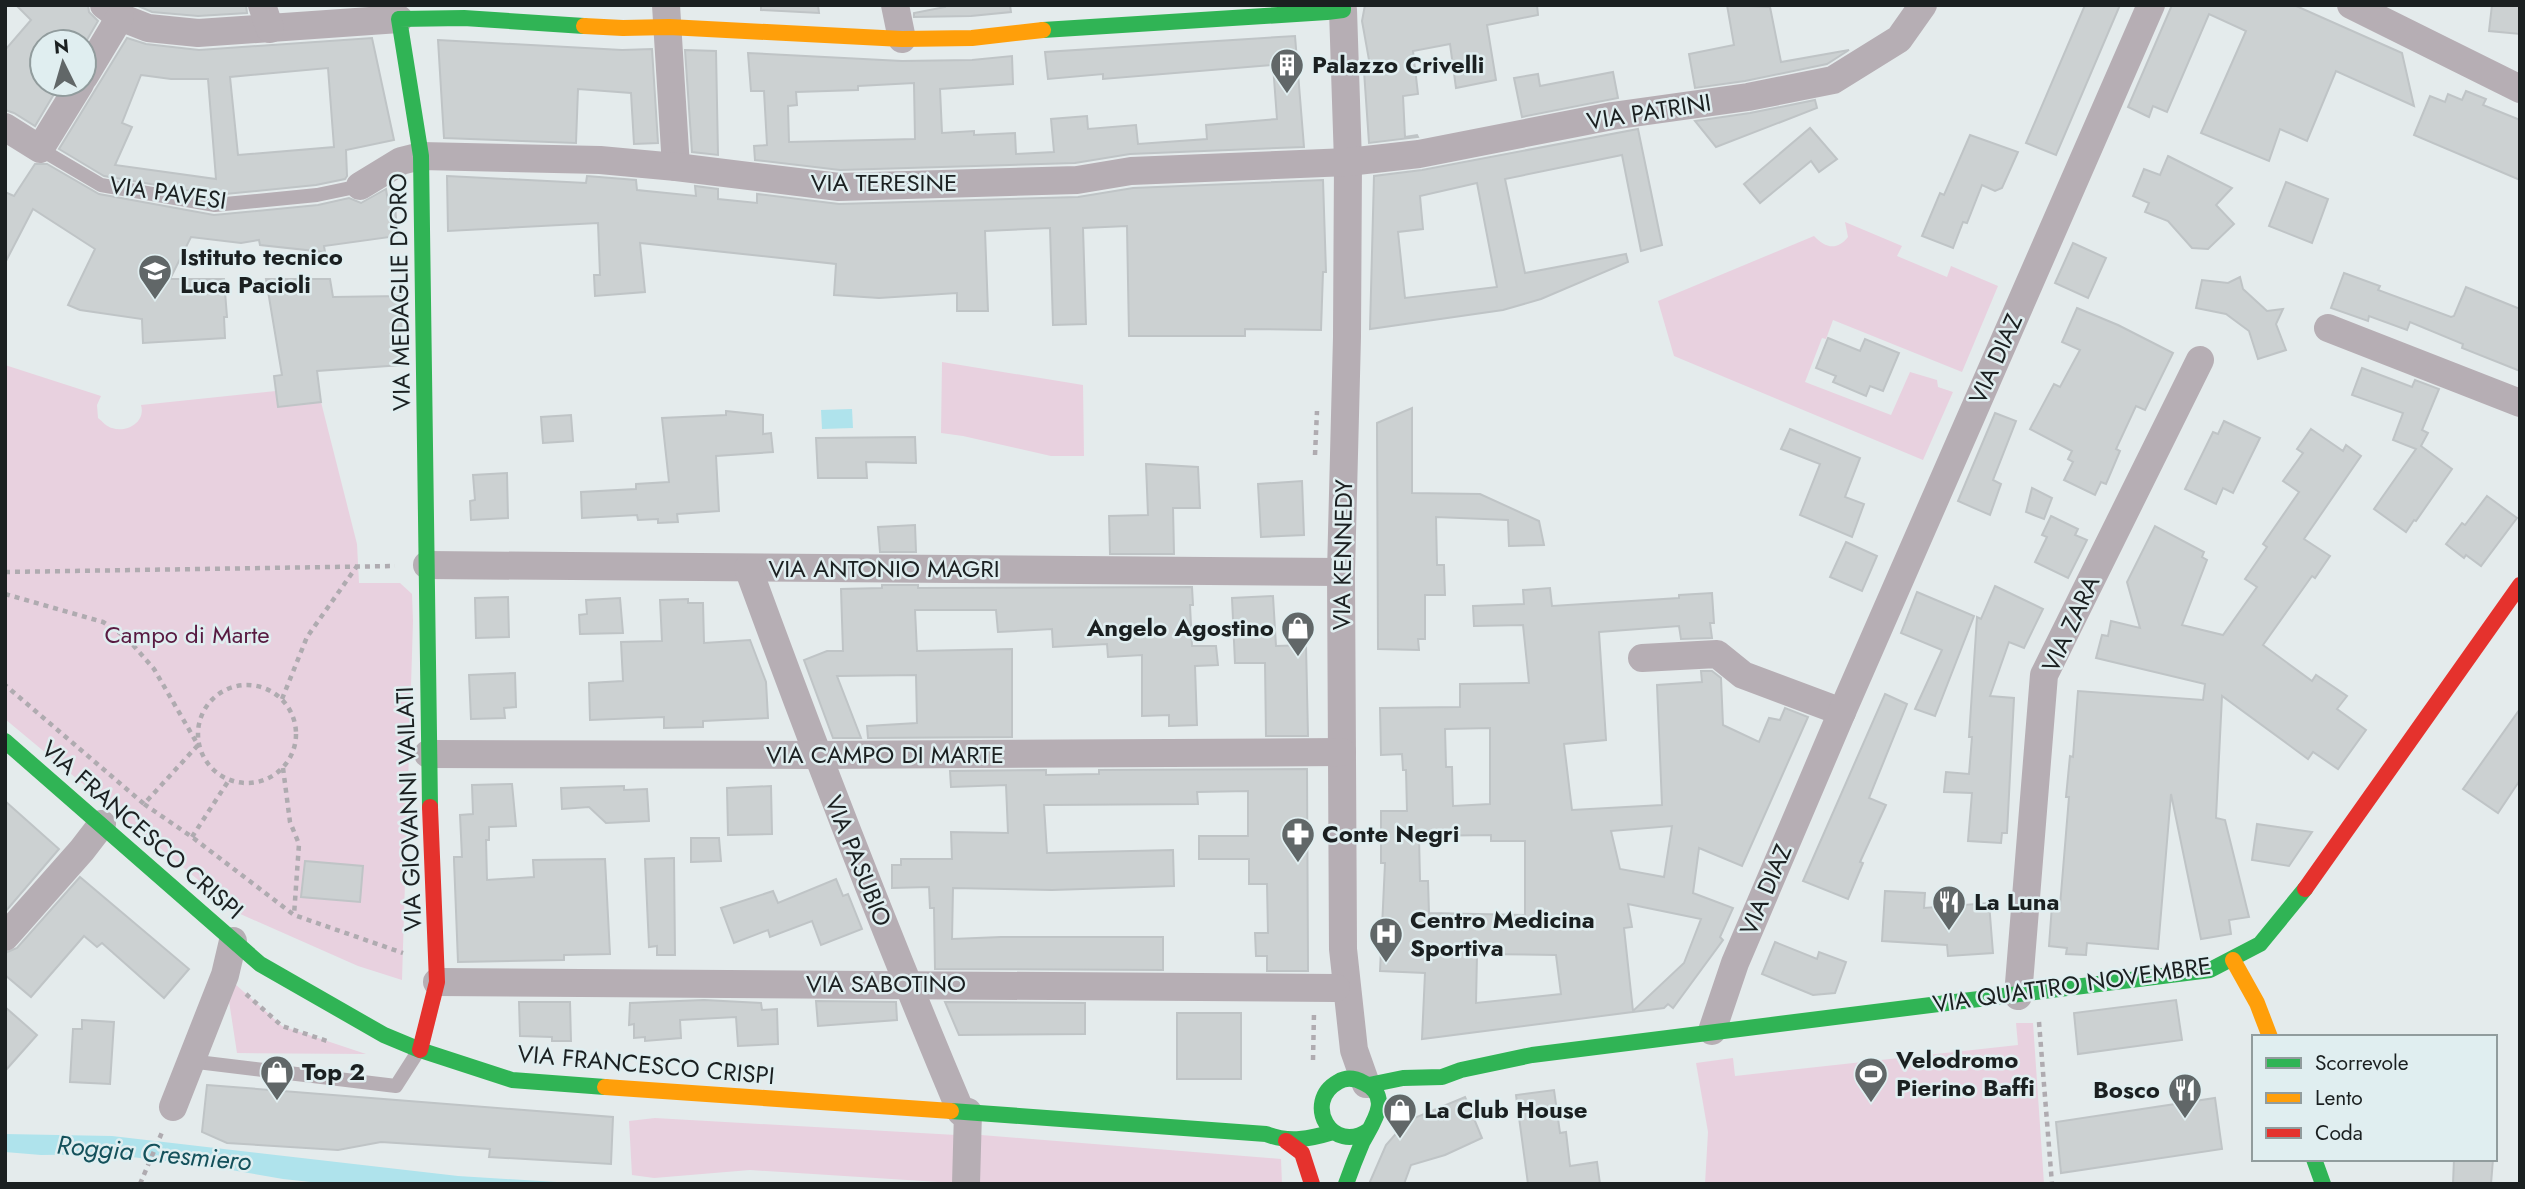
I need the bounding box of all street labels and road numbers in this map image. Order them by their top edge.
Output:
street label: VIA PATRINI [1584,84,1714,139]
street label: VIA TERESINE [811,165,957,200]
street label: VIA PAVESI [107,167,229,218]
street label: VIA MEDAGLIE D'ORO [380,173,419,411]
street label: VIA DIAZ [1960,308,2031,410]
street label: VIA KENNEDY [1324,479,1361,631]
street label: VIA ANTONIO MAGRI [768,551,1000,586]
street label: VIA ZARA [2033,570,2108,678]
street label: VIA GIOVANNI VAILATI [387,686,430,932]
street label: VIA FRANCESCO CRISPI [33,732,251,927]
street label: VIA CAMPO DI MARTE [766,737,1004,772]
street label: VIA PASUBIO [816,790,901,932]
street label: VIA DIAZ [1731,839,1800,941]
street label: VIA QUATTRO NOVEMBRE [1930,948,2213,1021]
street label: VIA SABOTINO [806,966,966,1001]
street label: VIA FRANCESCO CRISPI [516,1036,776,1093]

